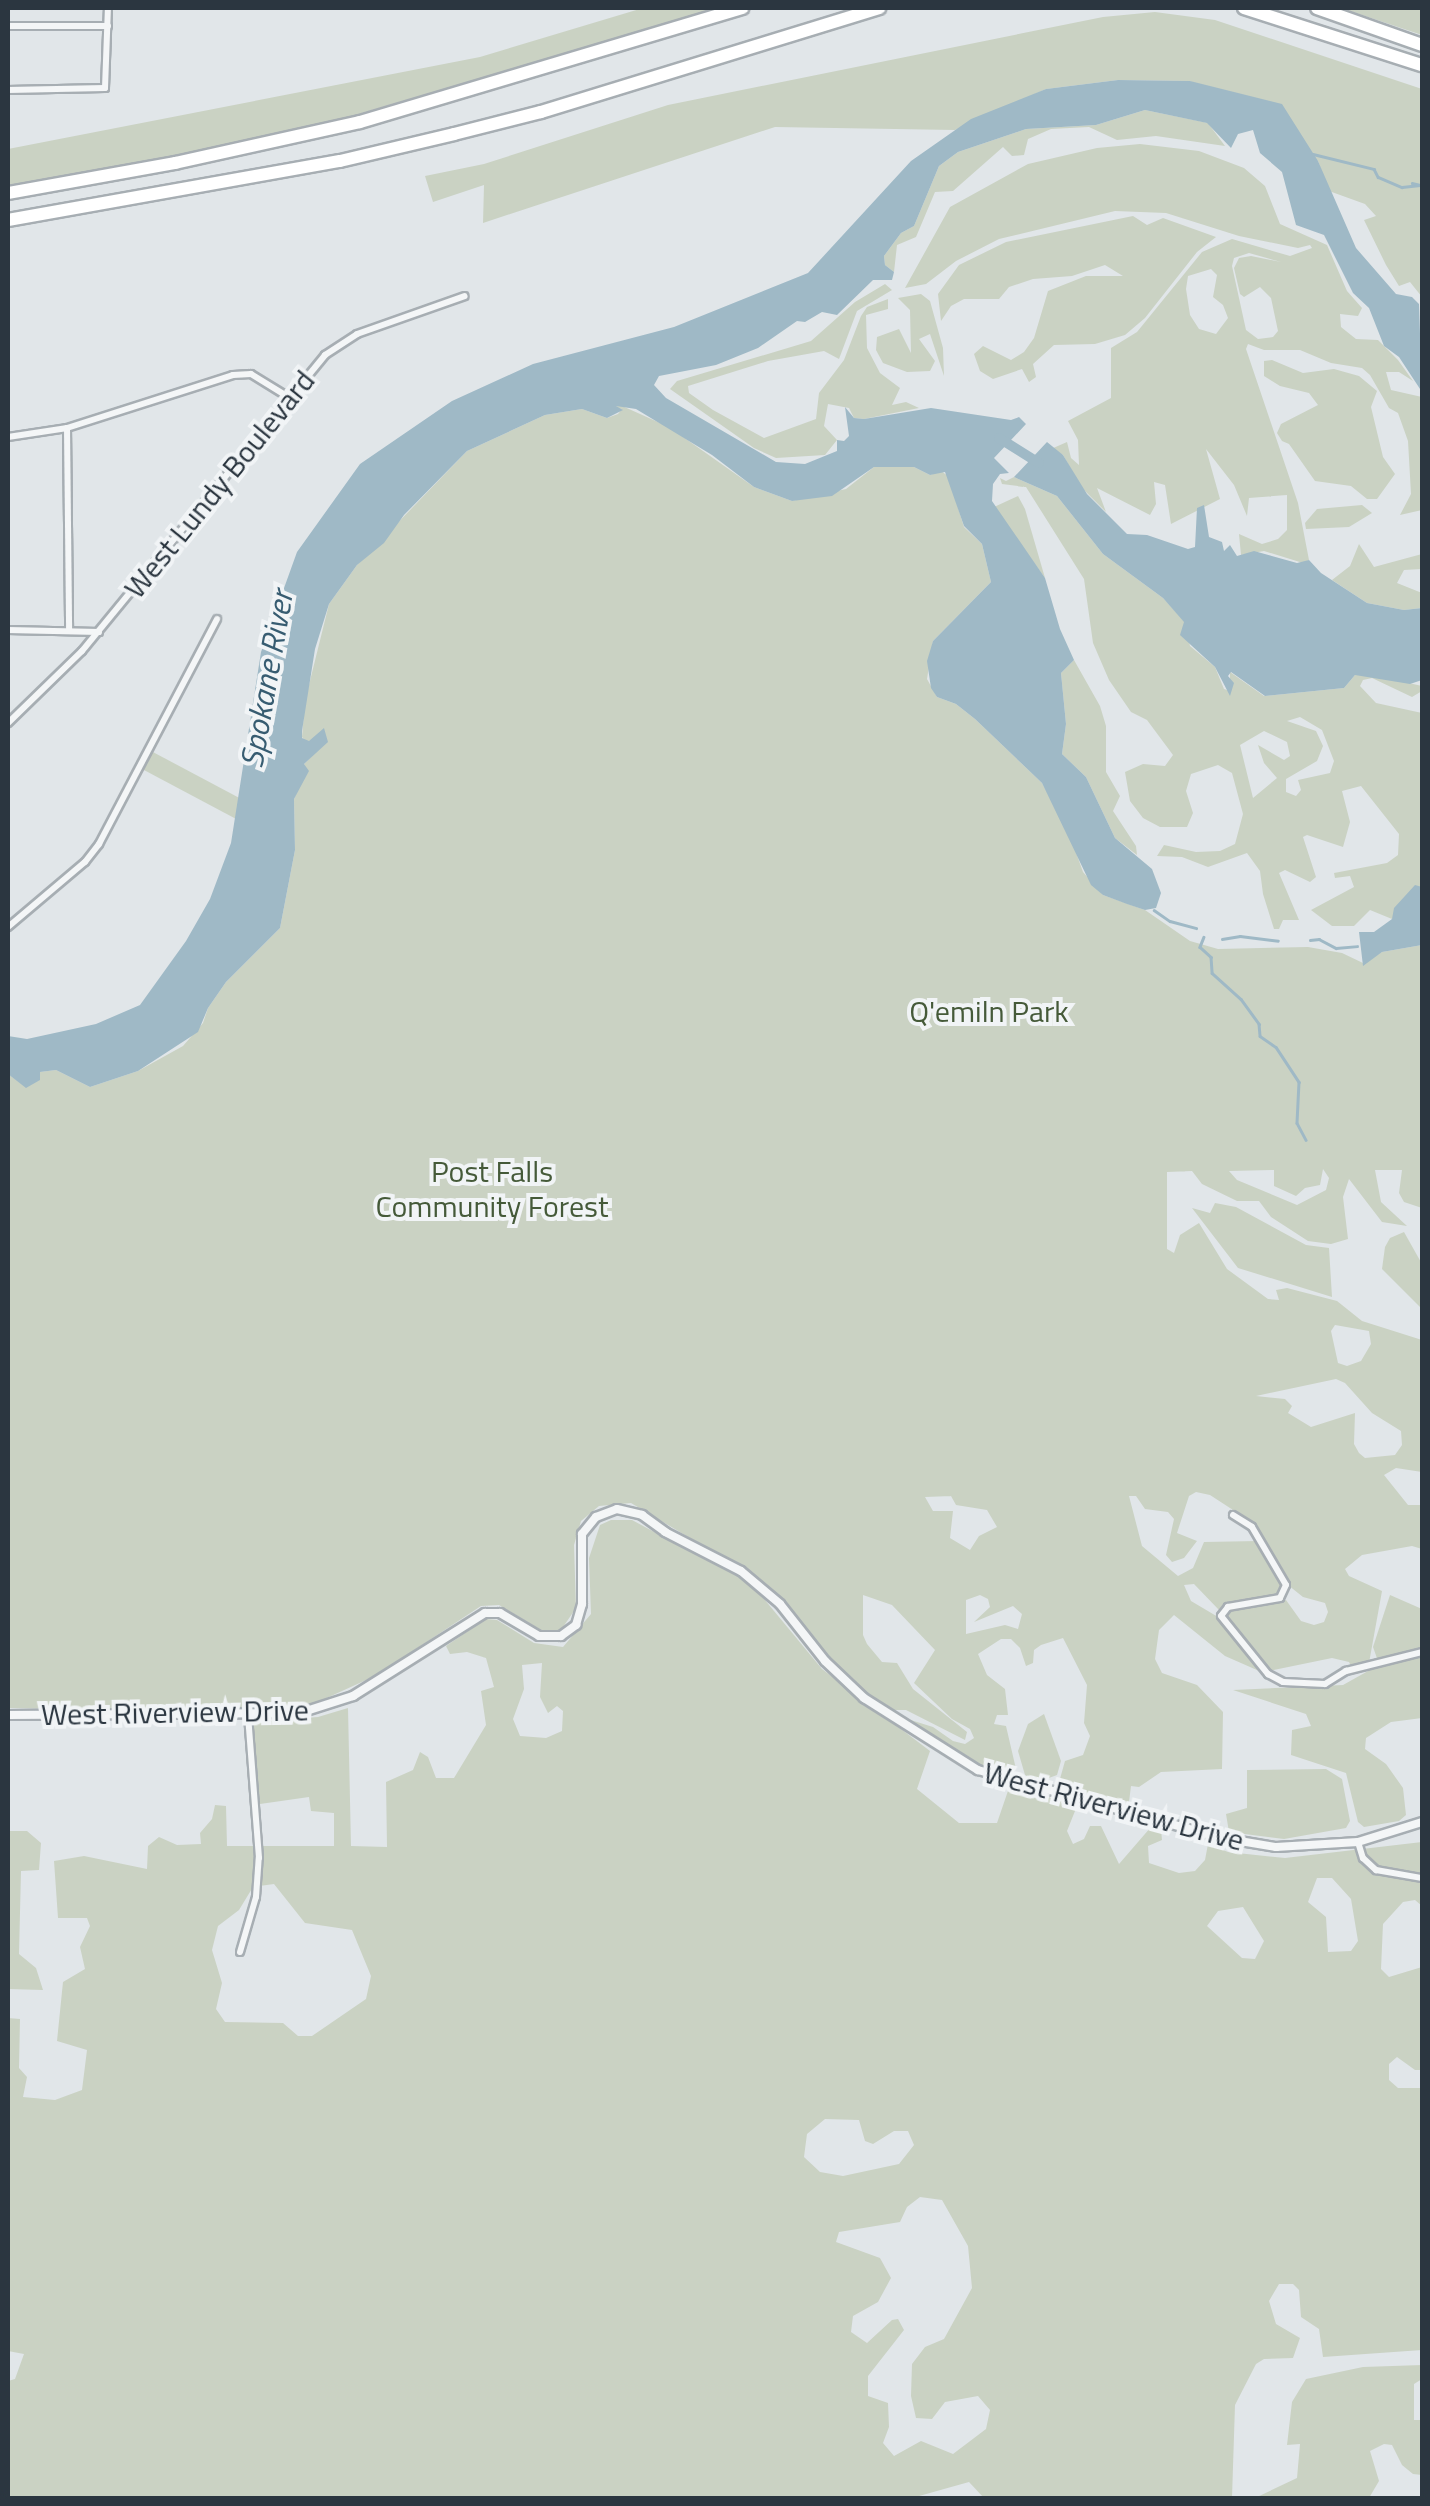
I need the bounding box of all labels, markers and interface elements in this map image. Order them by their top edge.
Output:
street label: West Lundy Boulevard [116,363,322,605]
water label: Spokane River [232,588,300,770]
park label: Q'emiln Park [909,993,1069,1029]
park label: Post Falls Community Forest [375,1153,609,1224]
street label: West Riverview Drive [41,1692,309,1732]
street label: West Riverview Drive [980,1754,1248,1858]

